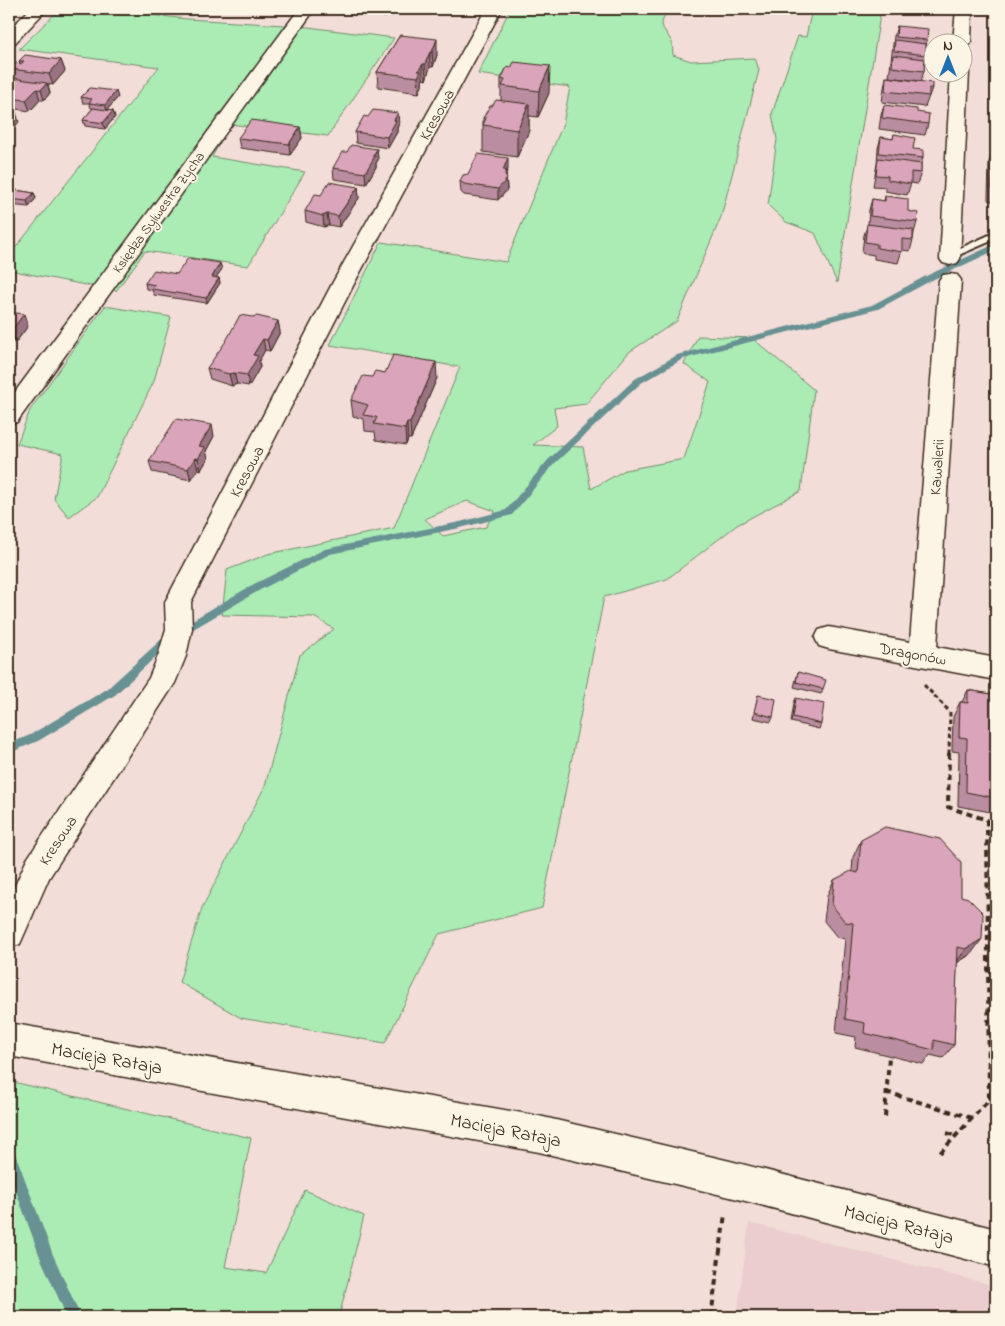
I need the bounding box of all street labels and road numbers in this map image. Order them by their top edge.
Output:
street label: Kresowa [414,85,462,145]
street label: Księdza Sylwestra Zycha [108,148,211,279]
street label: Kawalerii [924,438,952,496]
street label: Kresowa [224,442,271,502]
street label: Dragonów [876,637,948,673]
street label: Kresowa [33,811,84,871]
street label: Macieja Rataja [49,1036,164,1083]
street label: Macieja Rataja [448,1107,563,1155]
street label: Macieja Rataja [841,1199,956,1252]

